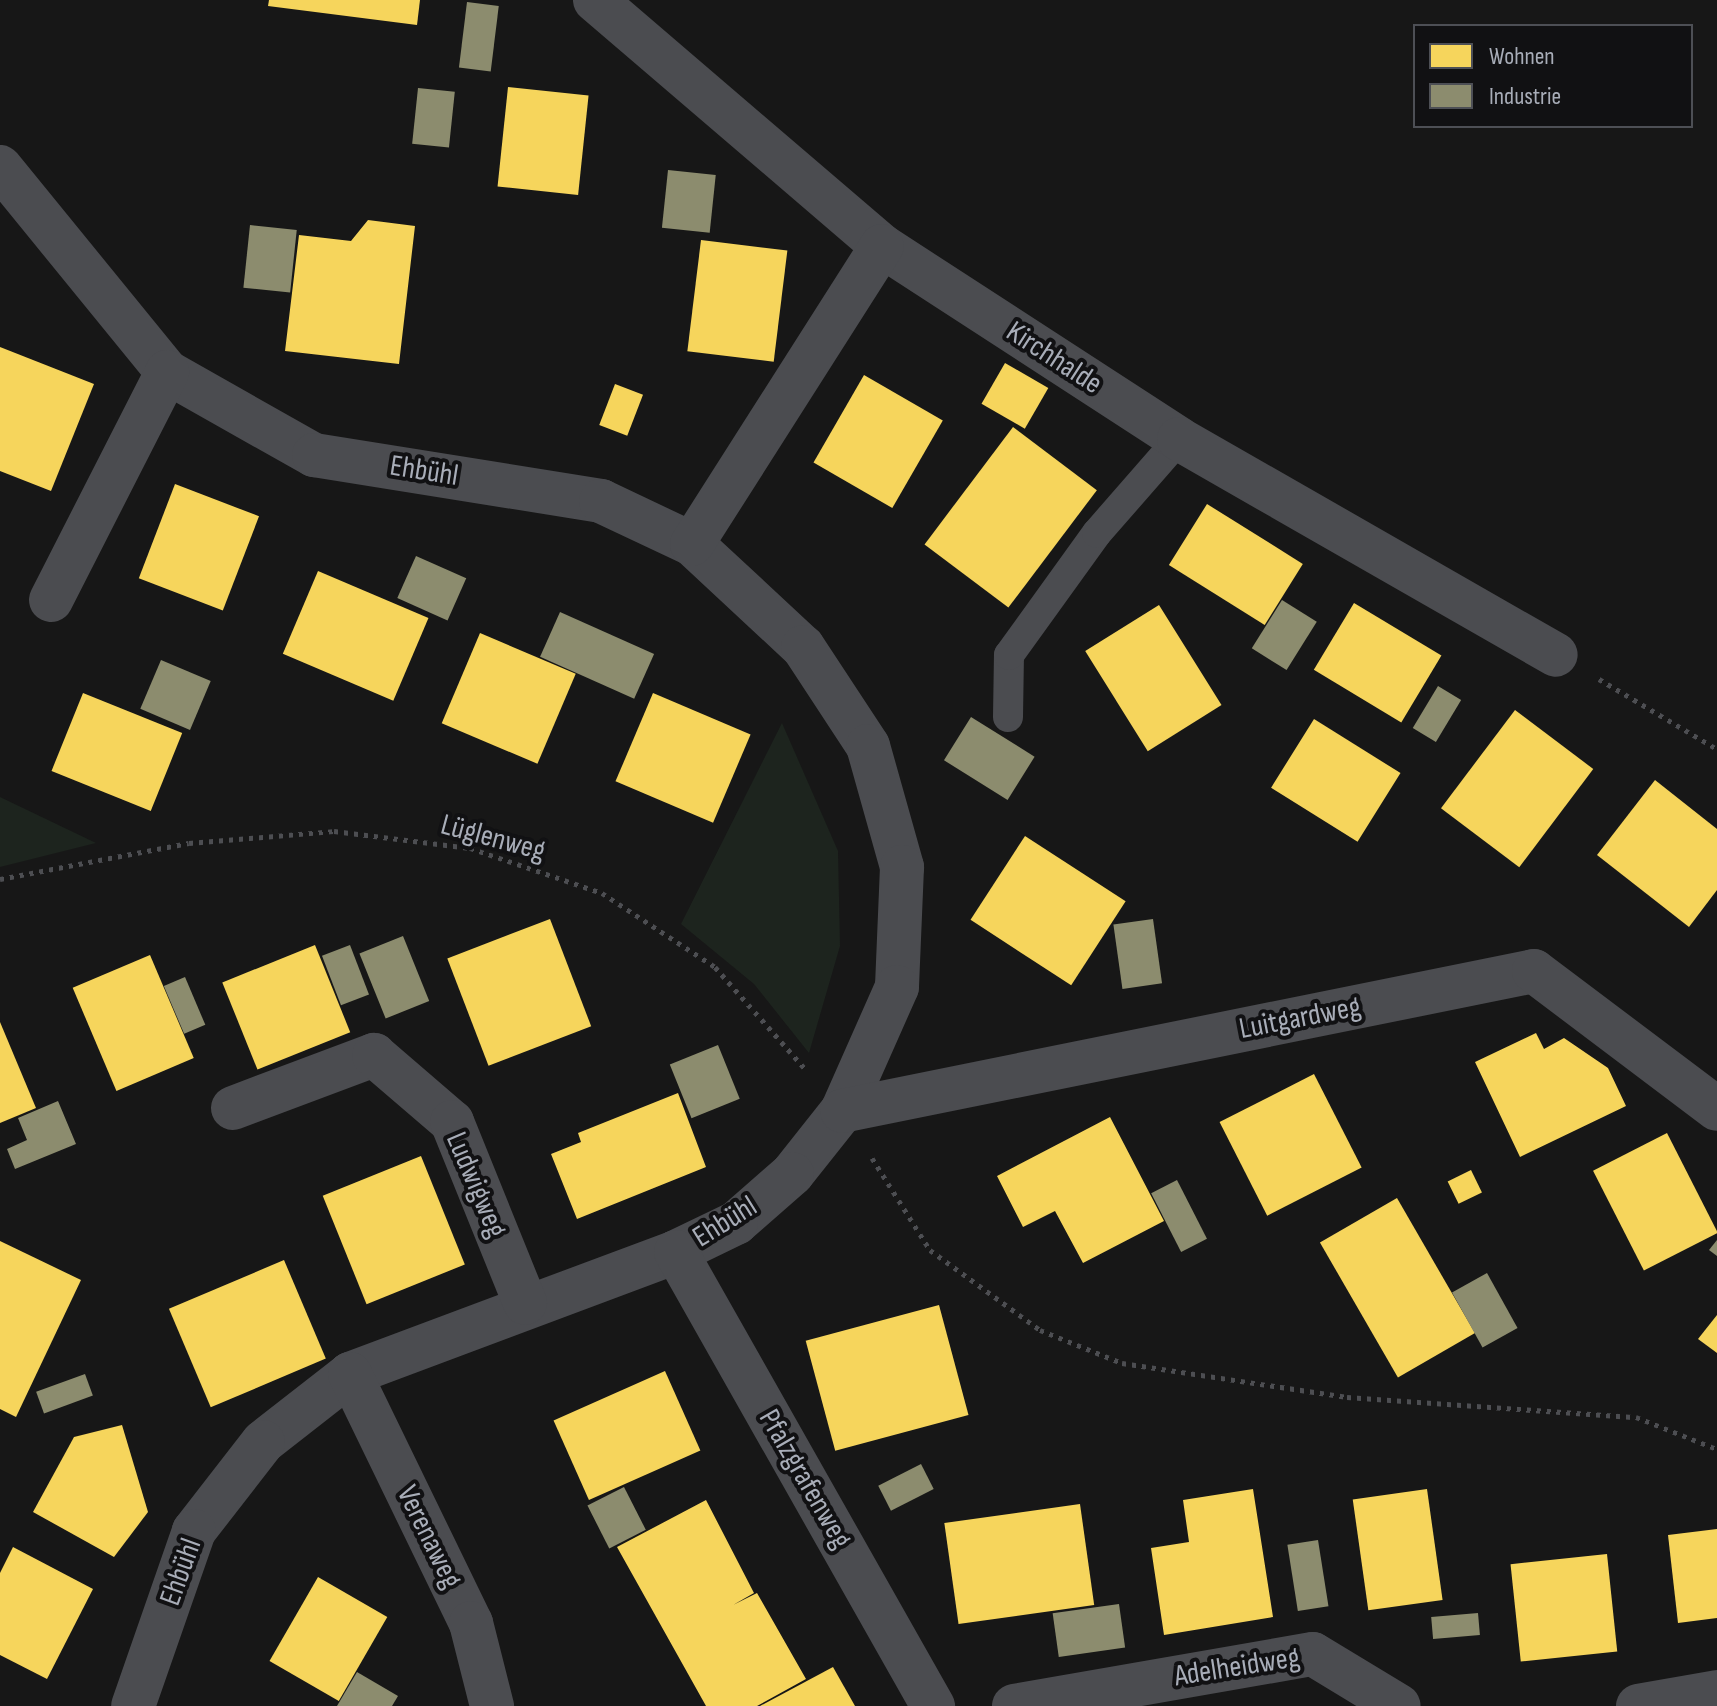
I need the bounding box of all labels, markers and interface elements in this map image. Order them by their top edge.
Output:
legend [1413,24,1693,128]
text: Wohnen [1489,42,1555,71]
text: Industrie [1489,82,1561,111]
street label: Kirchhalde [999,314,1109,402]
street label: Ehbühl [387,448,461,494]
street label: Lüglenweg [437,807,549,869]
street label: Luitgardweg [1236,989,1364,1047]
street label: Ludwigweg [438,1127,514,1243]
street label: Ehbühl [686,1189,764,1255]
street label: Pfalzgrafenweg [751,1403,859,1555]
street label: Verenaweg [389,1480,469,1594]
street label: Ehbühl [152,1534,210,1610]
street label: Adelheidweg [1172,1639,1302,1695]

